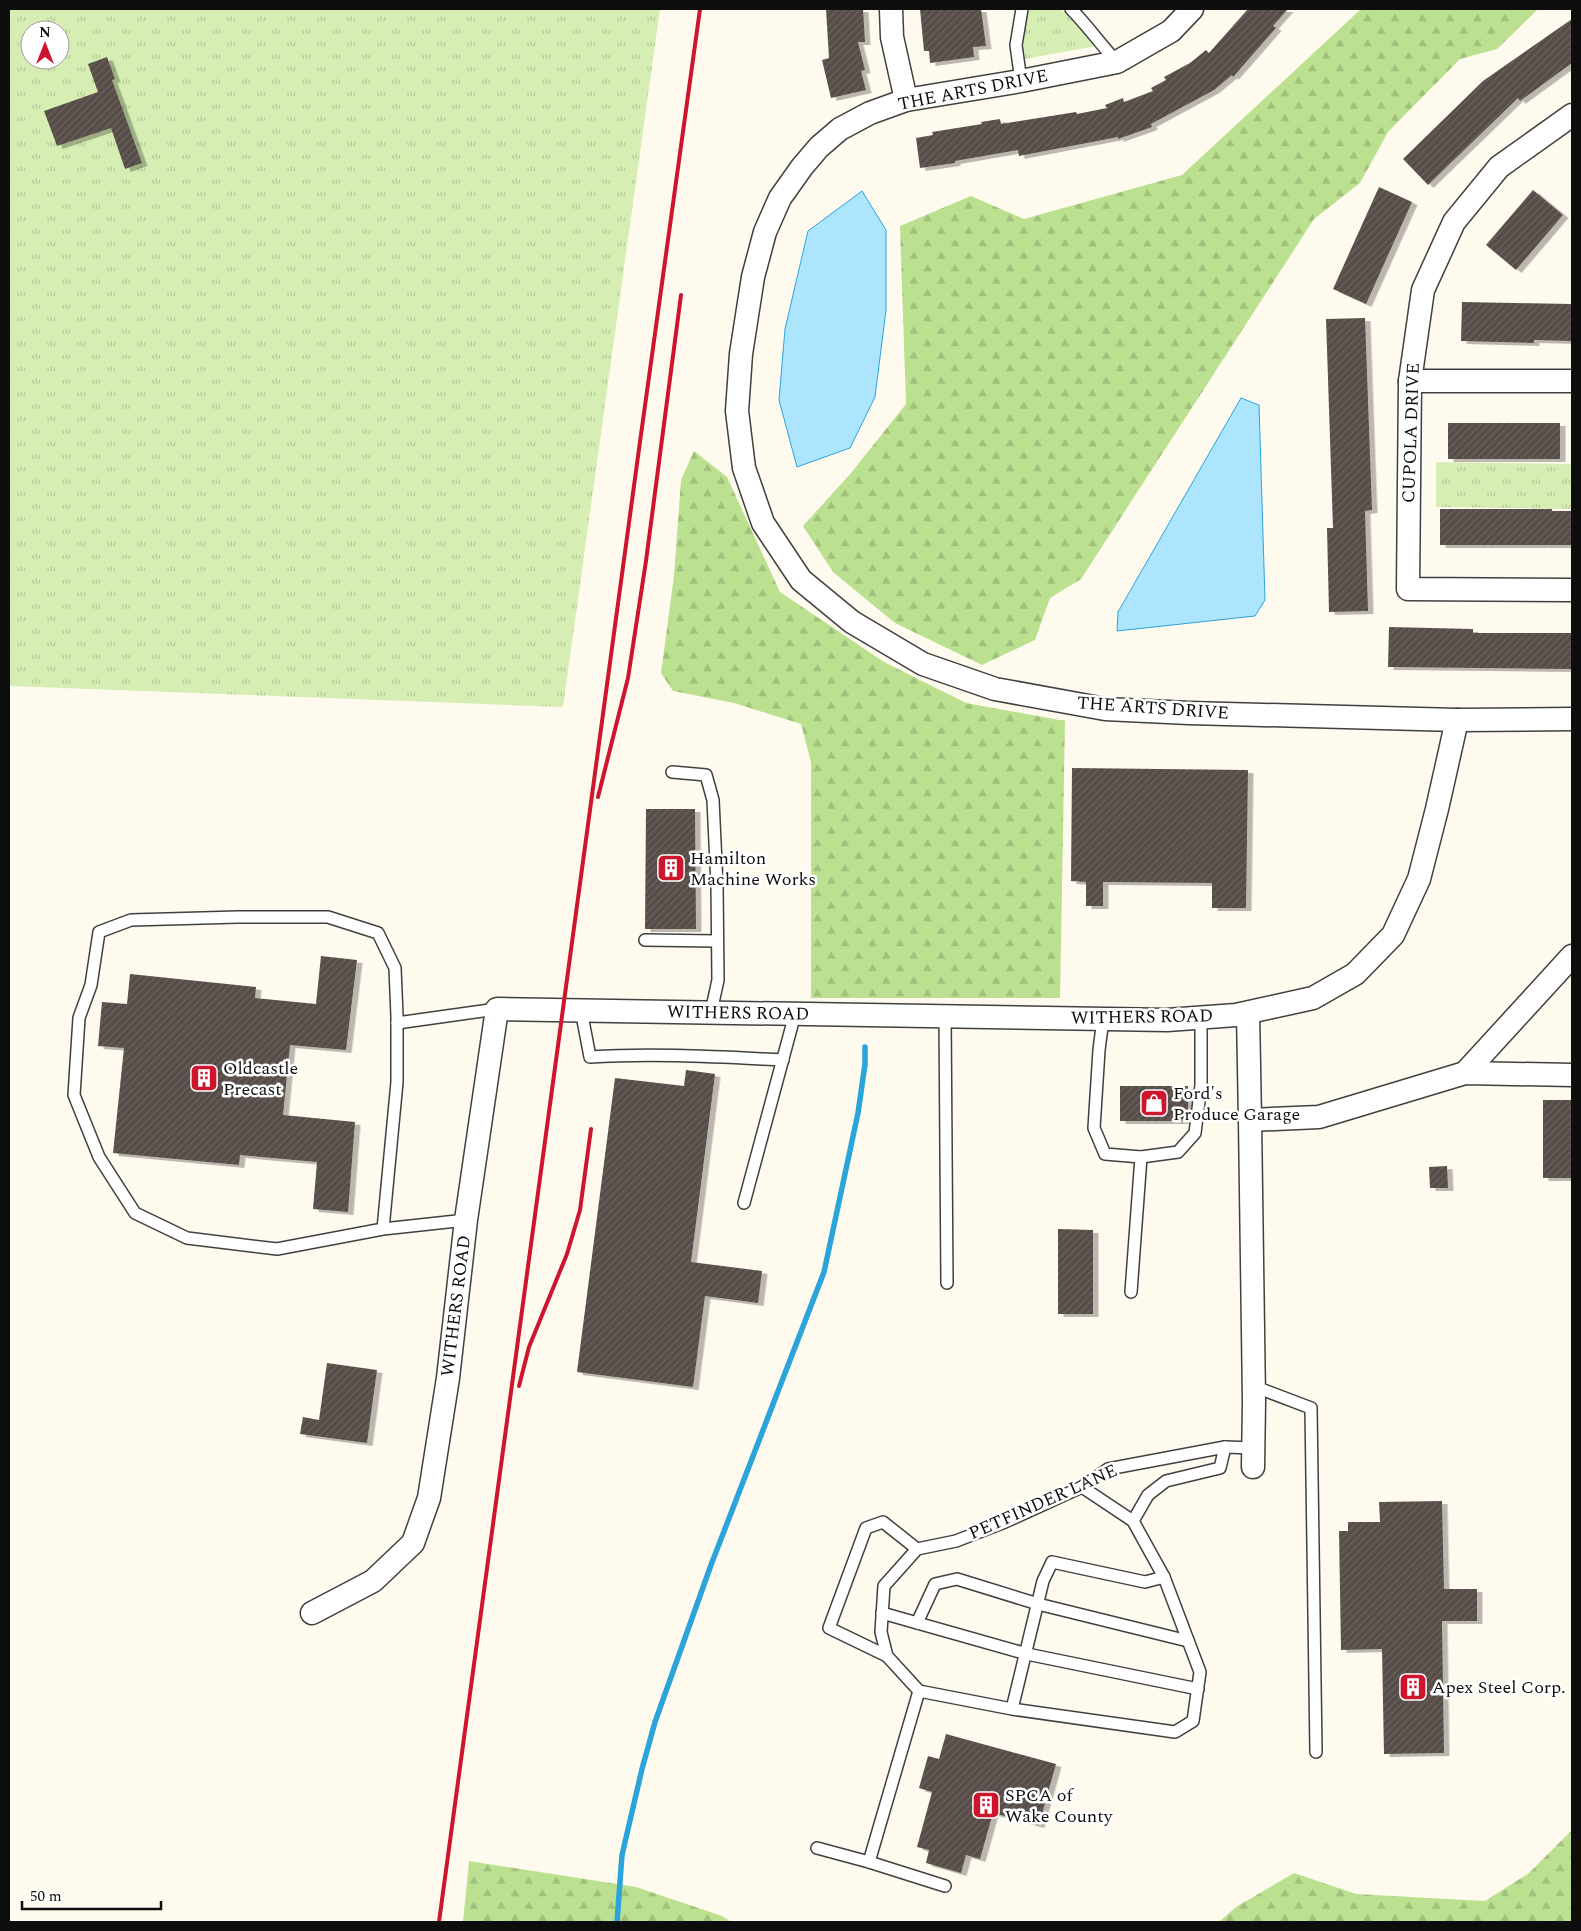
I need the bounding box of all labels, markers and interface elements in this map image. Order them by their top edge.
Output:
north arrow [20,20,70,70]
text: N [39,22,51,43]
street label: THE ARTS DRIVE [896,62,1050,118]
street label: CUPOLA DRIVE [1395,362,1427,504]
street label: THE ARTS DRIVE [1076,689,1230,727]
place label: Hamilton Machine Works [690,845,816,893]
building icon: Hamilton Machine Works [656,853,686,883]
street label: WITHERS ROAD [667,998,809,1028]
street label: WITHERS ROAD [1071,1002,1213,1032]
place label: Oldcastle Precast [223,1055,298,1103]
building icon: Oldcastle Precast [189,1063,219,1093]
place label: Ford's Produce Garage [1173,1080,1300,1128]
shop icon: Ford's Produce Garage [1139,1088,1169,1118]
street label: WITHERS ROAD [434,1234,478,1378]
street label: PETFINDER LANE [964,1457,1122,1547]
building icon: Apex Steel Corp. [1398,1672,1428,1702]
place label: Apex Steel Corp. [1432,1674,1566,1701]
place label: SPCA of Wake County [1005,1782,1114,1830]
building icon: SPCA of Wake County [971,1790,1001,1820]
scale bar [22,1878,161,1910]
text: 50 m [30,1885,62,1908]

